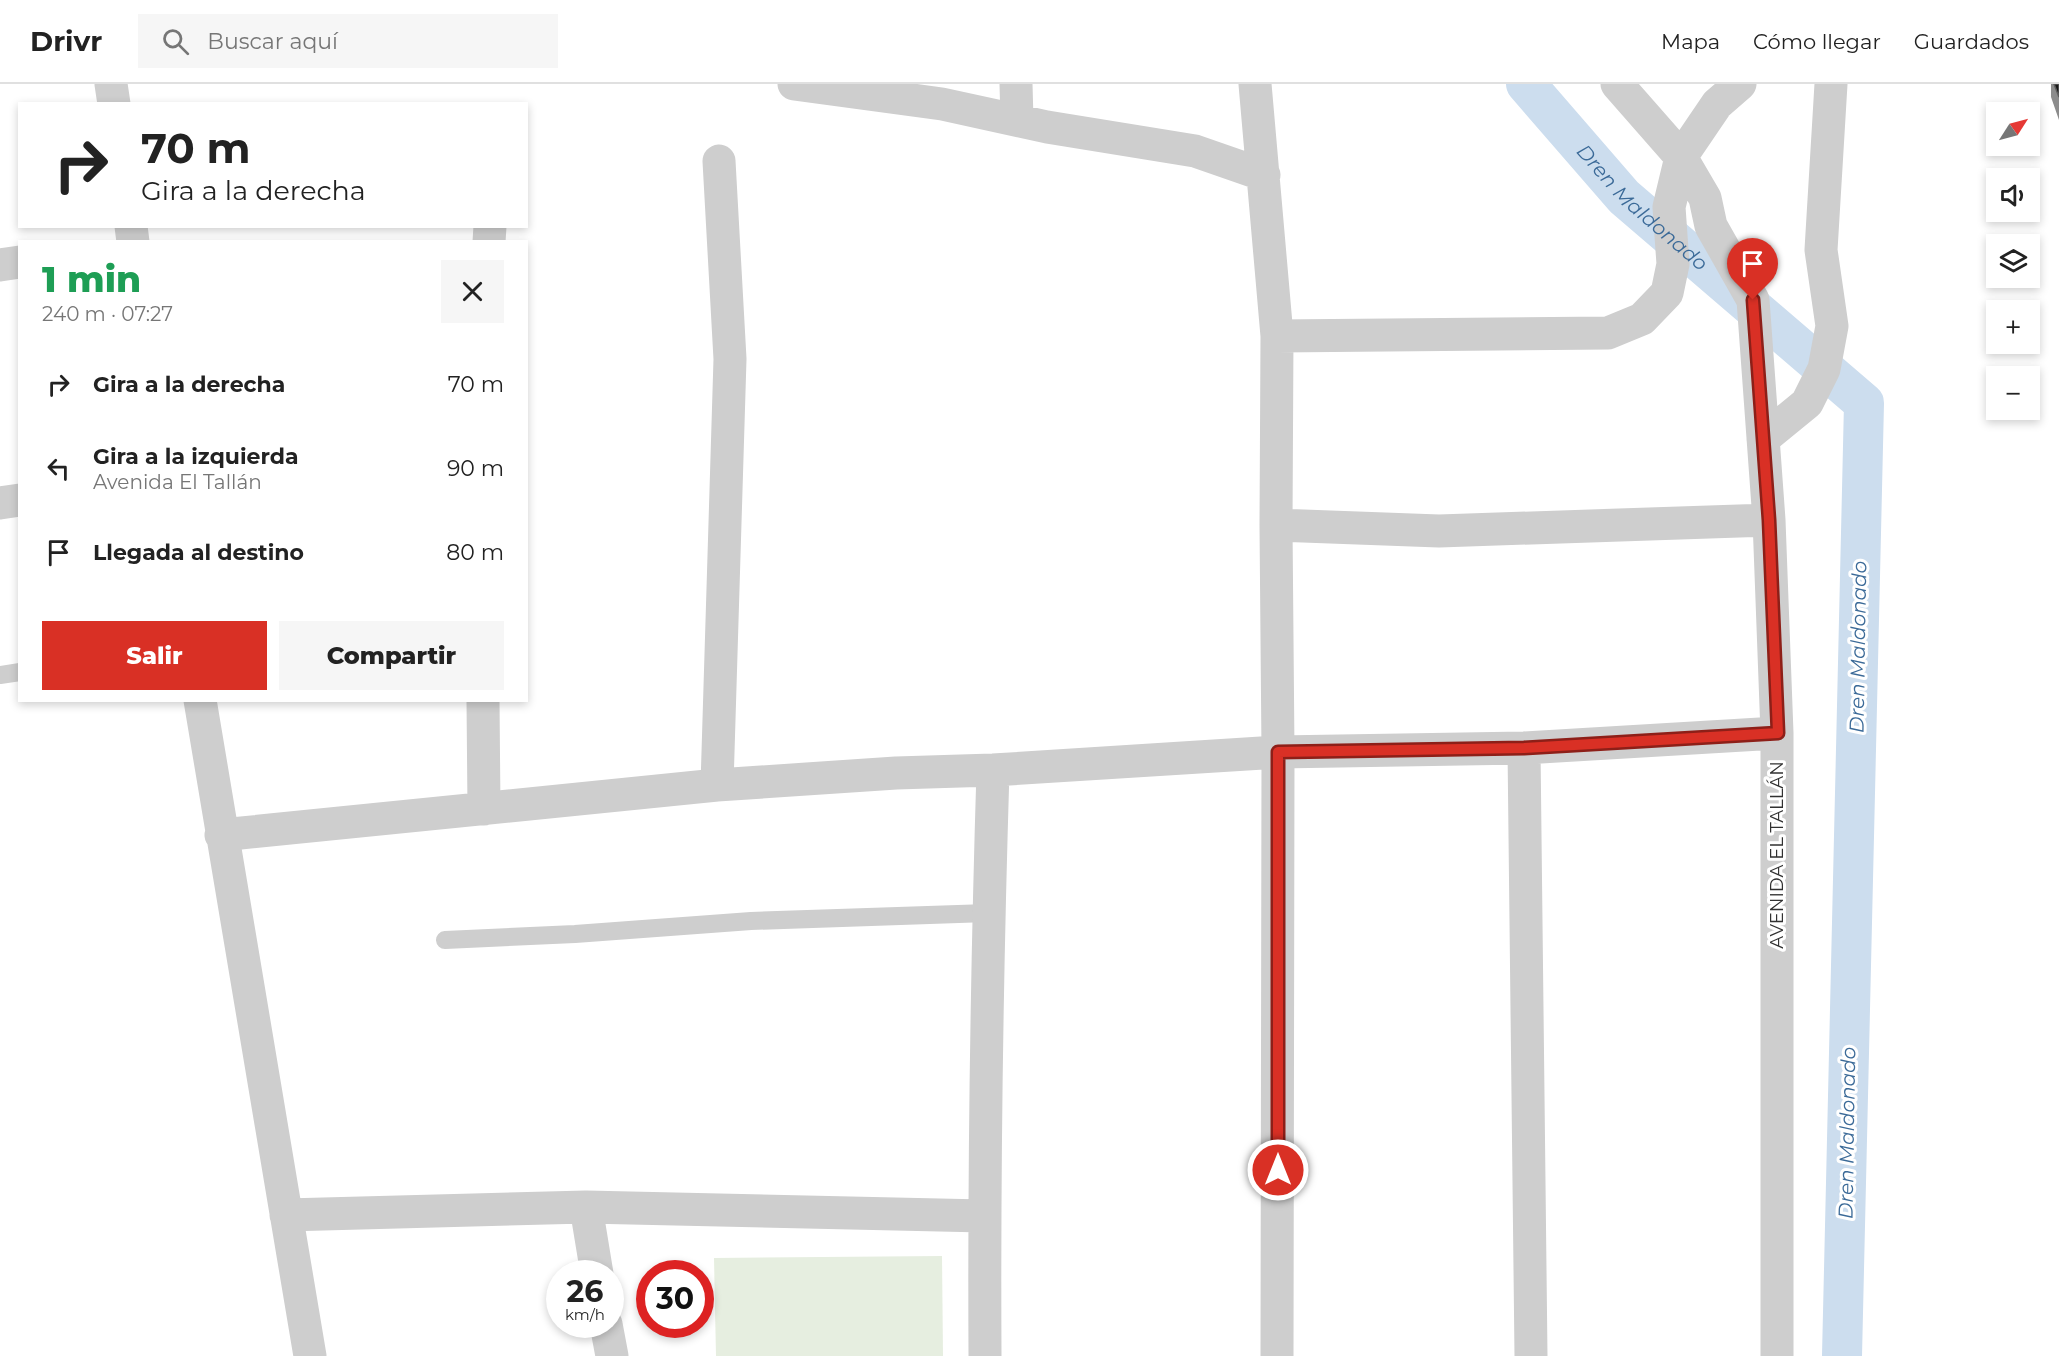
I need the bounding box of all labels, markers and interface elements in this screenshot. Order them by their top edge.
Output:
search box [138,14,558,68]
text: Drivr [30,24,102,58]
icon: search [159,25,192,58]
text: Buscar aquí [207,28,338,55]
text: Mapa [1661,29,1720,54]
text: Cómo llegar [1753,29,1881,54]
text: Guardados [1914,29,2029,54]
north arrow [1986,102,2040,156]
map controls [1986,102,2040,420]
text: 70 m [141,122,251,174]
icon: right [42,126,120,204]
water label: Dren Maldonado [1572,139,1713,276]
button: sound [1986,168,2040,222]
text: Gira a la derecha [141,174,366,207]
button: layers [1986,234,2040,288]
pin [1727,238,1778,300]
icon: arrive [1736,247,1769,280]
text: 1 min [42,257,141,301]
button: close [441,260,504,323]
button: + [1986,300,2040,354]
text: 240 m · 07:27 [42,302,173,326]
button: − [1986,366,2040,420]
icon: right [42,368,75,401]
text: Gira a la derecha [93,371,285,398]
text: 70 m [448,371,504,398]
text: Gira a la izquierda [93,443,299,470]
icon: left [42,452,75,485]
text: 90 m [447,455,504,482]
text: Avenida El Tallán [93,470,262,494]
icon: arrive [42,536,75,569]
text: Llegada al destino [93,539,304,566]
text: 80 m [446,539,504,566]
water label: Dren Maldonado [1844,561,1872,733]
button: Salir [42,621,267,690]
button: Compartir [279,621,504,690]
street label: AVENIDA EL TALLÁN [1766,761,1788,949]
water label: Dren Maldonado [1833,1047,1861,1219]
position arrow [1246,1138,1310,1202]
speed limit sign: 30 [636,1260,714,1338]
text: 26 [567,1273,603,1310]
text: km/h [565,1305,605,1324]

